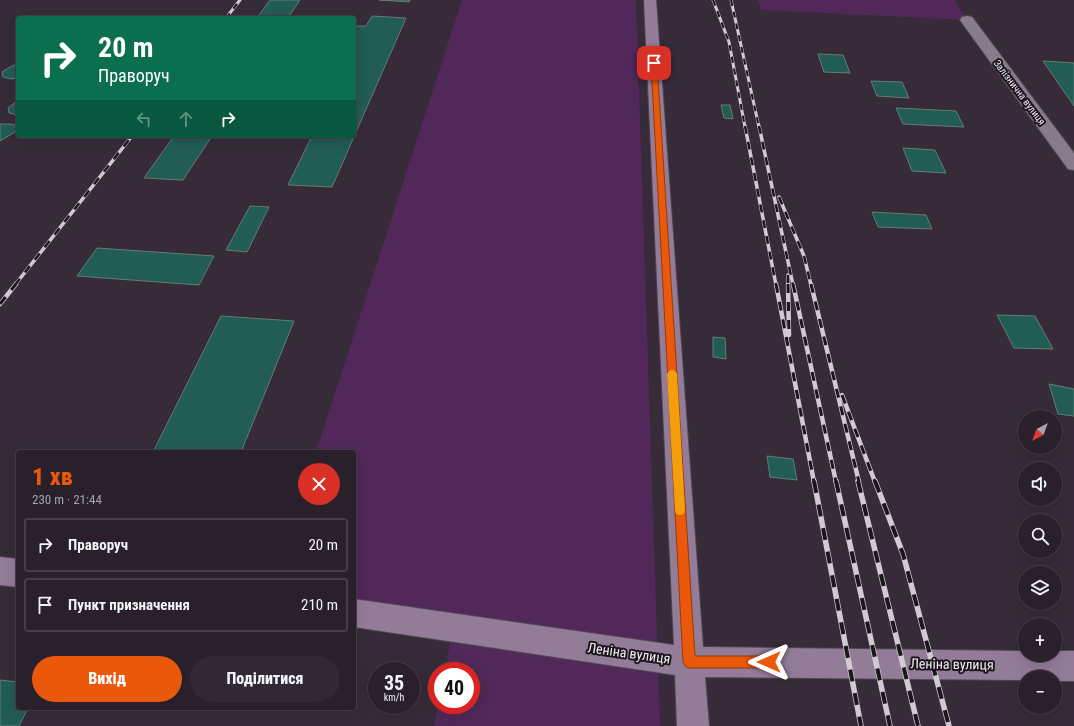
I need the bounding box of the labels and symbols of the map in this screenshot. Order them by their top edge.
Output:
pin [637,46,671,80]
street label: Залізнична вулиця [992,58,1048,127]
north arrow [1018,410,1062,454]
street label: Леніна вулиця [587,639,671,667]
position arrow [748,641,790,683]
street label: Леніна вулиця [910,655,994,673]
speed limit sign: 40 [428,662,480,714]

